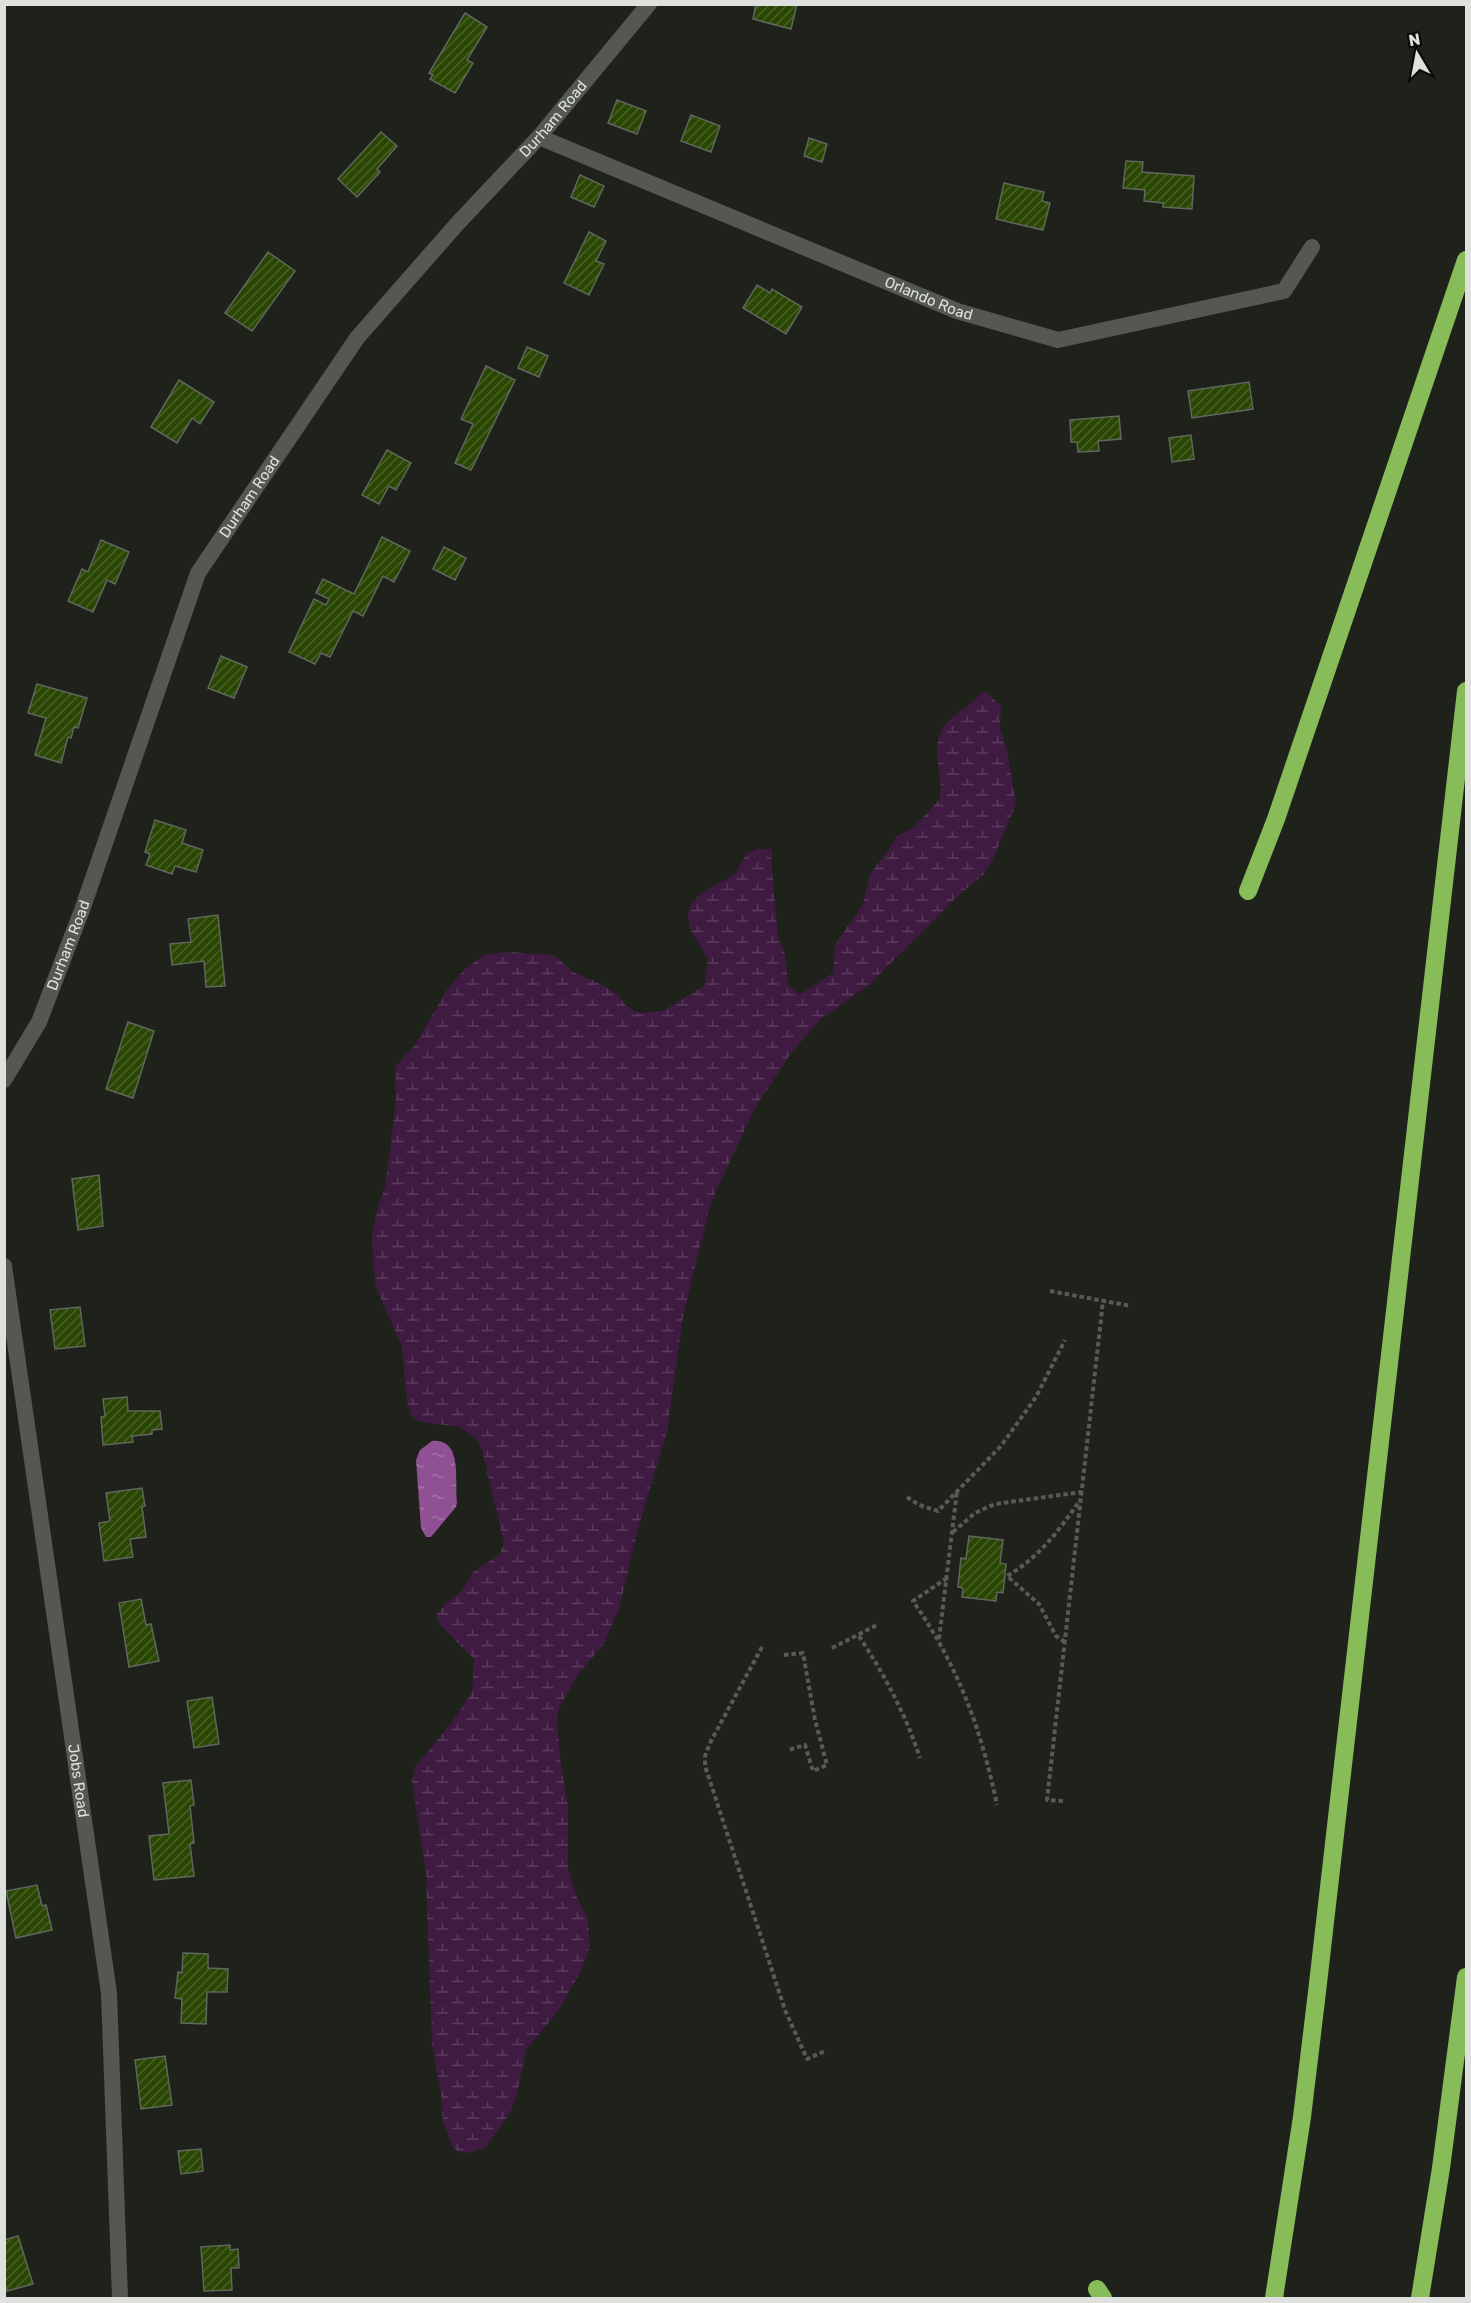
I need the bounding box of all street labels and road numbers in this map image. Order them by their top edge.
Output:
street label: Durham Road [516,77,591,161]
street label: Orlando Road [882,273,975,324]
street label: Durham Road [215,452,284,541]
street label: Durham Road [43,898,94,993]
street label: Jobs Road [64,1743,93,1819]

